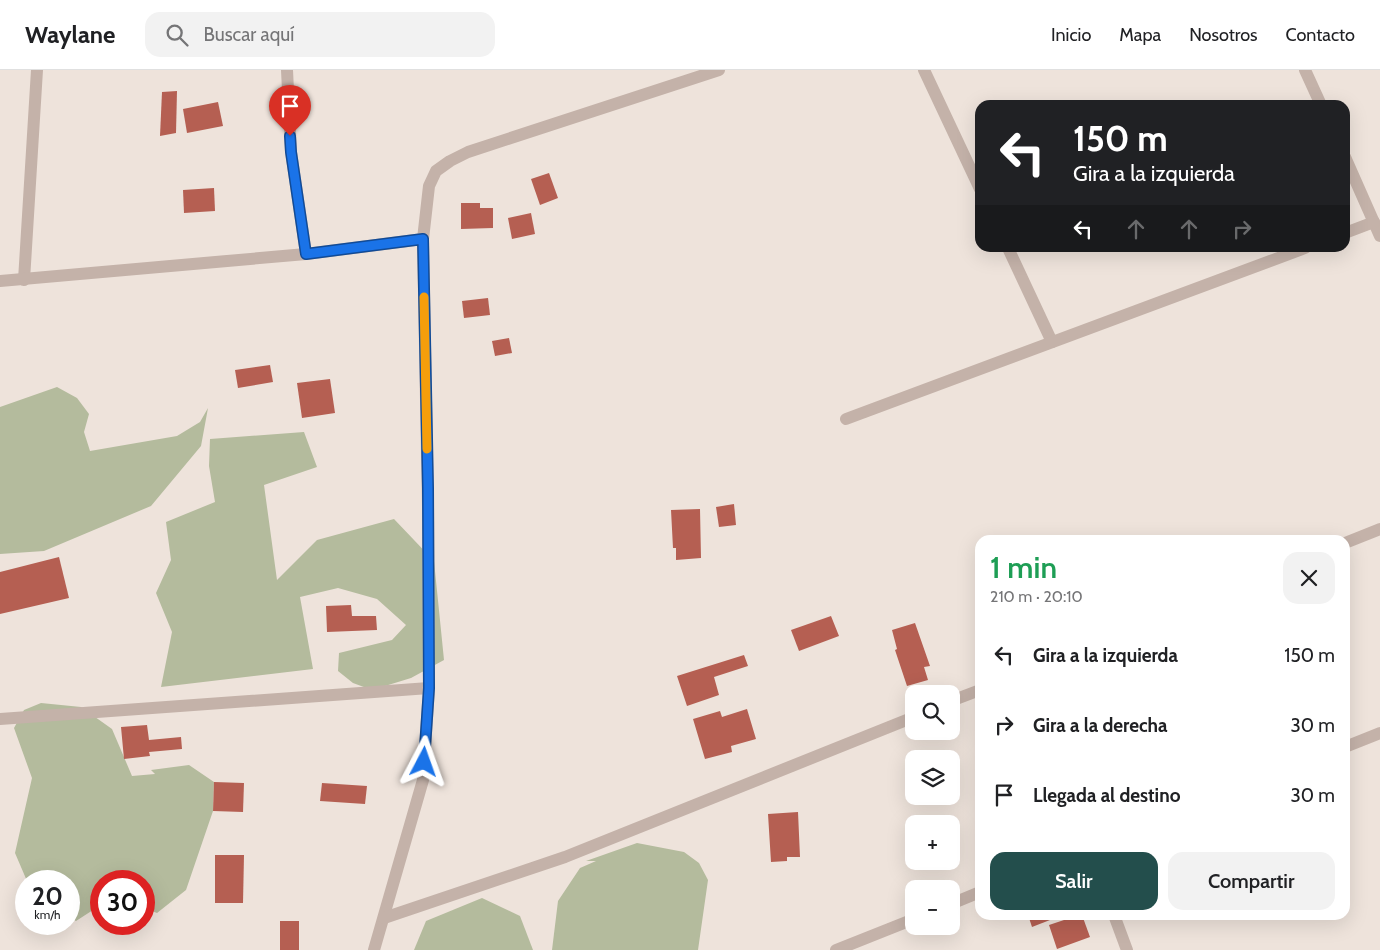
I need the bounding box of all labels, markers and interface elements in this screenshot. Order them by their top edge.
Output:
search box [145,12,495,57]
text: Waylane [25,20,115,49]
icon: search [163,21,191,49]
text: Buscar aquí [203,23,294,46]
text: Inicio [1051,24,1091,46]
text: Mapa [1119,24,1161,46]
text: Nosotros [1189,24,1258,46]
text: Contacto [1286,24,1355,46]
pin [269,85,311,136]
icon: arrive [276,92,304,120]
text: 150 m [1073,117,1168,160]
icon: left [990,120,1055,185]
text: Gira a la izquierda [1073,160,1235,187]
icon: left [1069,215,1097,243]
icon: ahead [1122,215,1150,243]
icon: ahead [1175,215,1203,243]
icon: right [1228,215,1256,243]
text: 1 min [990,549,1057,586]
button: close [1283,552,1335,604]
text: 210 m · 20:10 [990,587,1083,606]
icon: left [990,641,1018,669]
text: Gira a la izquierda [1033,644,1178,667]
text: 150 m [1284,644,1335,667]
map controls [905,685,960,935]
button: search [905,685,960,740]
icon: right [990,711,1018,739]
text: Gira a la derecha [1033,714,1168,737]
text: 30 m [1291,714,1335,737]
position arrow [397,735,449,787]
button: layers [905,750,960,805]
icon: arrive [990,781,1018,809]
text: Llegada al destino [1033,784,1180,807]
text: 30 m [1291,784,1335,807]
button: + [905,815,960,870]
button: Salir [990,852,1158,910]
button: Compartir [1168,852,1335,910]
speed limit sign: 30 [90,870,155,935]
button: − [905,880,960,935]
text: 20 [32,881,63,911]
text: km/h [34,907,61,922]

